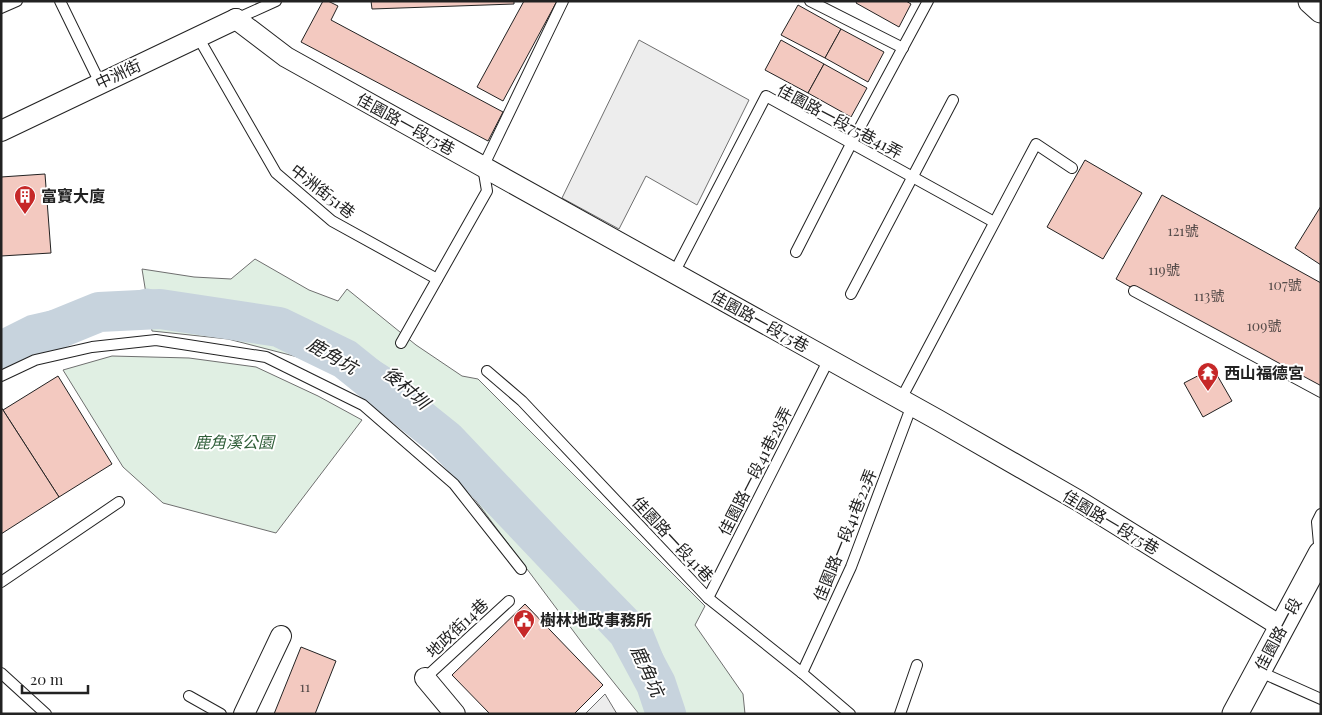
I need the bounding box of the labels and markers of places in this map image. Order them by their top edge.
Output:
building icon: 富寶大廈 [13,184,37,215]
place label: 富寶大廈 [41,185,105,206]
temple icon: 西山福德宮 [1196,361,1220,392]
place label: 西山福德宮 [1224,362,1304,383]
public building icon: 樹林地政事務所 [512,608,536,639]
place label: 樹林地政事務所 [540,609,652,630]

